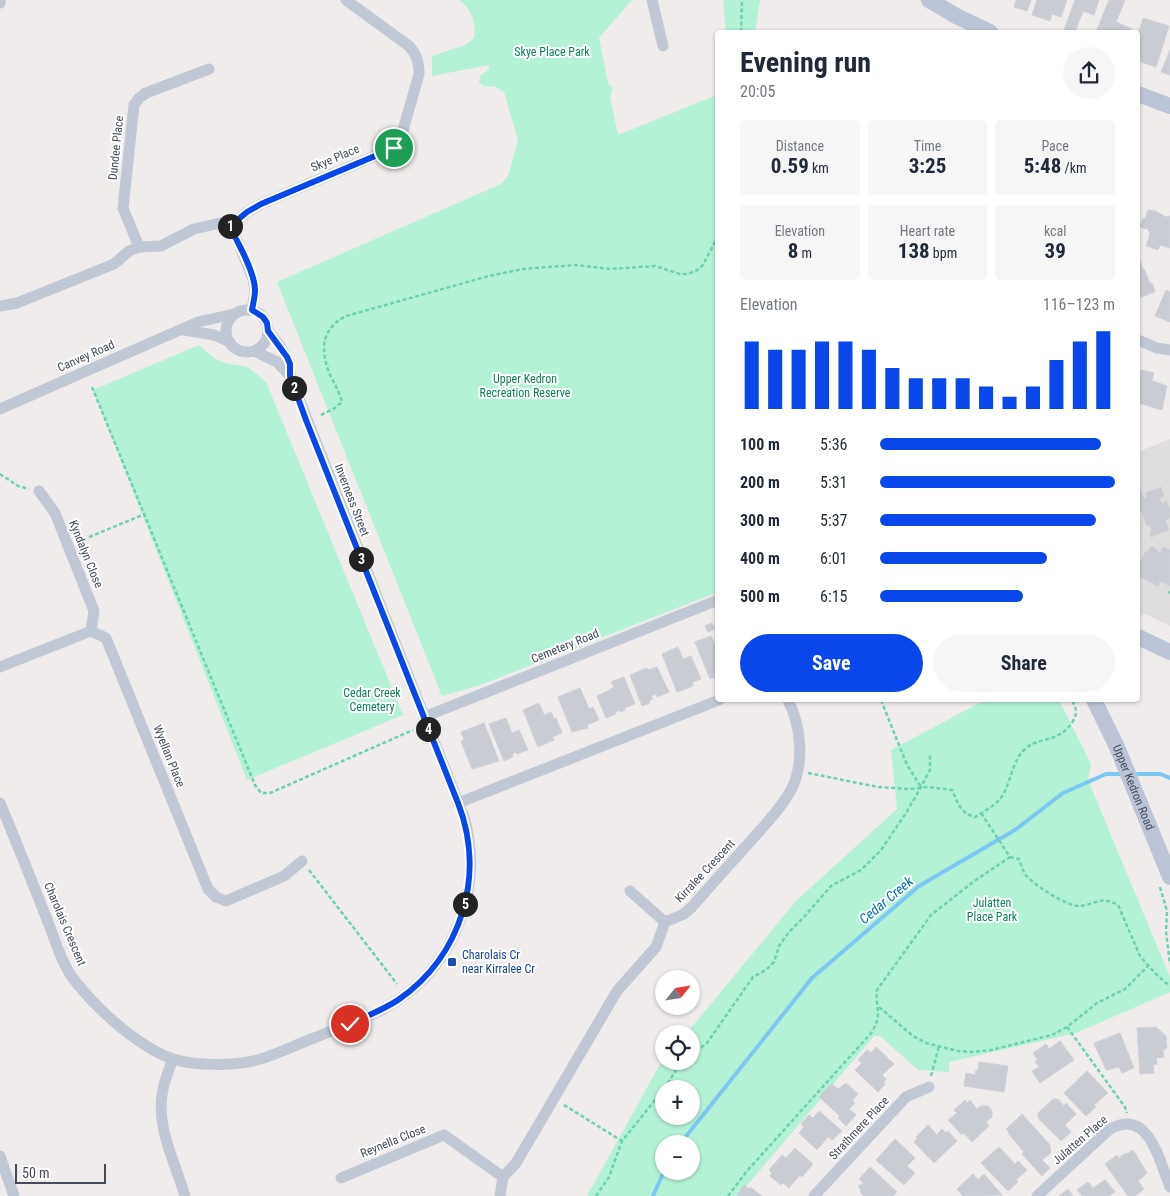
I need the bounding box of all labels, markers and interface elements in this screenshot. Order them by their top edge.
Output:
park label: Skye Place Park [514,45,590,59]
text: Evening run [740,46,871,79]
button: share [1063,47,1115,99]
text: 20:05 [740,82,775,101]
street label: Dundee Place [106,115,126,181]
pin [373,127,415,169]
icon: arrive [380,134,408,162]
text: Distance [776,138,824,154]
text: Time [914,138,941,154]
text: Pace [1041,138,1069,154]
street label: Skye Place [309,141,362,174]
text: 0.59 [771,154,809,178]
text: 3:25 [909,154,946,178]
text: 5:48 [1024,154,1061,178]
text: km [809,160,829,176]
text: /km [1061,160,1087,176]
pin: 1 [218,214,242,238]
text: 1 [227,218,234,234]
text: Elevation [775,223,825,239]
text: Heart rate [900,223,955,239]
text: kcal [1044,223,1066,239]
text: 8 [788,239,798,263]
text: 138 [898,239,930,263]
text: 39 [1045,239,1066,263]
text: m [798,245,812,261]
text: bpm [930,245,957,261]
text: Elevation [740,295,798,314]
text: 116–123 m [1043,295,1115,314]
street label: Canvey Road [55,337,117,375]
park label: Upper Kedron Recreation Reserve [480,372,571,400]
pin: 2 [282,376,306,400]
text: 2 [291,380,298,396]
text: 100 m [740,435,780,454]
text: 5:36 [820,435,847,454]
street label: Inverness Street [332,462,372,539]
text: 200 m [740,473,780,492]
text: 5:31 [820,473,847,492]
text: 300 m [740,511,780,530]
text: 5:37 [820,511,847,530]
street label: Kyndalyn Close [66,518,106,590]
pin: 3 [348,546,374,572]
text: 400 m [740,549,780,568]
text: 6:01 [820,549,847,568]
text: 3 [358,551,365,567]
text: 500 m [740,587,780,606]
text: 6:15 [820,587,847,606]
street label: Cemetery Road [529,626,601,666]
button: Save [740,634,923,692]
button: Share [933,634,1115,692]
park label: Cedar Creek Cemetery [343,686,401,714]
pin: 4 [416,716,440,742]
text: 4 [425,721,432,737]
street label: Wyellan Place [150,723,188,789]
street label: Upper Kedron Road [1110,743,1157,832]
street label: Kirralee Crescent [672,836,738,905]
water label: Cedar Creek [856,872,917,927]
street label: Charolais Crescent [41,880,89,968]
pin: 5 [452,892,478,916]
text: 5 [462,896,469,912]
park label: Julatten Place Park [967,896,1018,924]
place label: Charolais Cr near Kirralee Cr [462,948,535,976]
marker: Charolais Cr near Kirralee Cr [446,956,458,968]
north arrow [655,970,700,1015]
map controls [655,970,700,1180]
pin [329,1003,371,1045]
icon: check [336,1010,364,1038]
button: locate [655,1025,700,1070]
button: + [655,1080,700,1125]
street label: Strathmere Place [826,1093,892,1162]
street label: Julatten Place [1050,1112,1110,1167]
street label: Reynella Close [358,1121,428,1160]
button: − [655,1135,700,1180]
scale bar [15,1161,106,1184]
text: 50 m [22,1165,50,1181]

